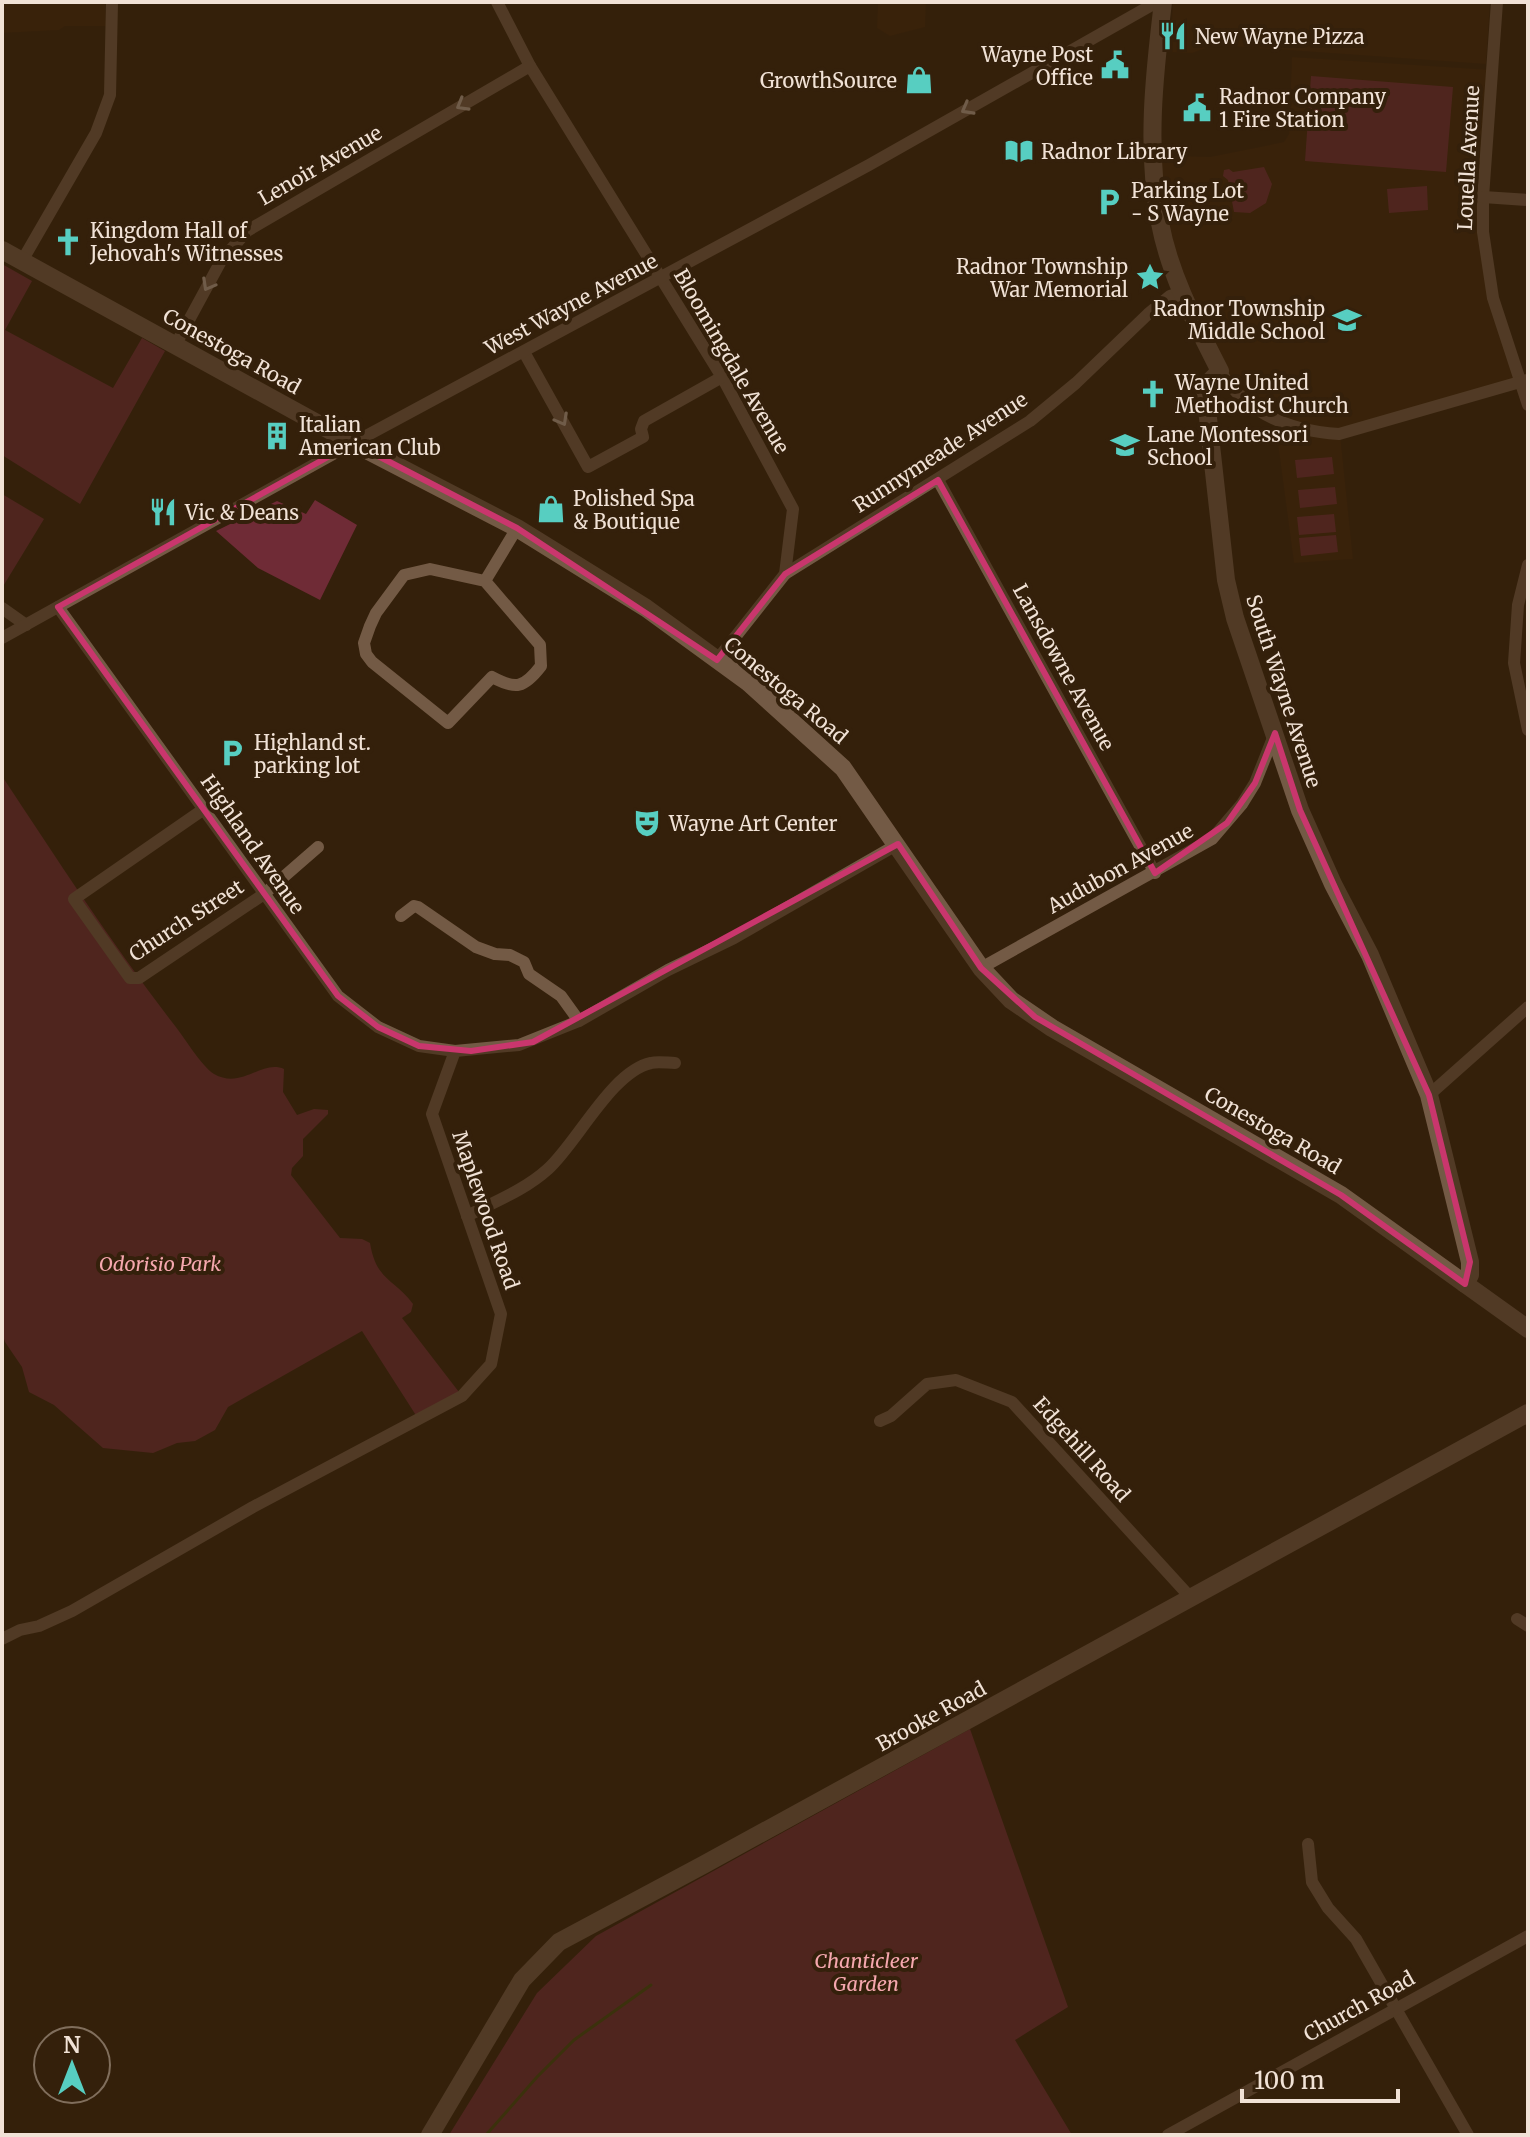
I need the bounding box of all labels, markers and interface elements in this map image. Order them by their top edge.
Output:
restaurant icon: New Wayne Pizza [1158,21,1188,51]
place label: New Wayne Pizza [1195,24,1365,49]
place label: Wayne Post Office [981,42,1093,90]
public building icon: Wayne Post Office [1100,50,1130,80]
shop icon: GrowthSource [904,65,934,95]
place label: GrowthSource [760,68,897,93]
place label: Radnor Company 1 Fire Station [1219,84,1386,132]
street label: Louella Avenue [1452,85,1484,231]
public building icon: Radnor Company 1 Fire Station [1182,93,1212,123]
one-way arrow [457,95,471,111]
one-way arrow [961,100,976,115]
street label: Lenoir Avenue [254,120,386,210]
library icon: Radnor Library [1004,136,1034,166]
place label: Radnor Library [1041,139,1188,164]
place label: Parking Lot - S Wayne [1131,178,1244,226]
parking icon: Parking Lot - S Wayne [1094,187,1124,217]
place label: Kingdom Hall of Jehovah's Witnesses [89,218,283,266]
church icon: Kingdom Hall of Jehovah's Witnesses [53,227,83,257]
street label: West Wayne Avenue [480,248,662,361]
place label: Radnor Township War Memorial [956,254,1128,302]
place icon: Radnor Township War Memorial [1135,262,1165,292]
street label: Bloomingdale Avenue [669,264,795,458]
one-way arrow [202,276,218,290]
place label: Radnor Township Middle School [1153,296,1325,344]
street label: Conestoga Road [159,303,305,399]
school or university icon: Radnor Township Middle School [1332,305,1362,335]
place label: Wayne United Methodist Church [1174,370,1349,418]
church icon: Wayne United Methodist Church [1138,379,1168,409]
street label: Runnymeade Avenue [848,386,1032,518]
one-way arrow [552,411,568,426]
place label: Italian American Club [298,412,441,460]
building icon: Italian American Club [262,421,292,451]
place label: Lane Montessori School [1147,422,1308,470]
school or university icon: Lane Montessori School [1110,430,1140,460]
place label: Polished Spa & Boutique [573,486,695,534]
shop icon: Polished Spa & Boutique [536,494,566,524]
restaurant icon: Vic & Deans [148,497,178,527]
place label: Vic & Deans [184,500,299,525]
street label: Lansdowne Avenue [1008,579,1120,755]
street label: South Wayne Avenue [1241,591,1327,791]
street label: Conestoga Road [719,631,853,749]
place label: Highland st. parking lot [254,730,371,778]
parking icon: Highland st. parking lot [217,738,247,768]
street label: Highland Avenue [196,770,310,918]
theatre icon: Wayne Art Center [632,808,662,838]
place label: Wayne Art Center [668,811,837,836]
street label: Audubon Avenue [1042,818,1197,919]
street label: Church Street [124,874,248,966]
street label: Conestoga Road [1200,1081,1346,1179]
street label: Maplewood Road [447,1128,525,1292]
park label: Odorisio Park [99,1251,221,1276]
street label: Edgehill Road [1028,1391,1136,1507]
street label: Brooke Road [872,1676,990,1756]
park label: Chanticleer Garden [814,1948,919,1996]
street label: Church Road [1299,1965,1419,2047]
north arrow [32,2025,112,2105]
text: N [63,2031,81,2059]
scale bar [1242,2053,1398,2103]
text: 100 m [1254,2065,1325,2096]

